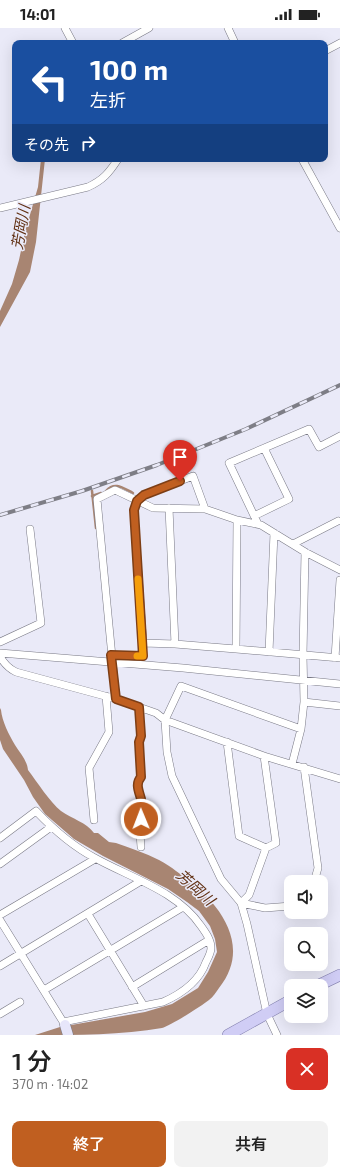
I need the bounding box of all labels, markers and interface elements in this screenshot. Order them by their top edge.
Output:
text: 14:01 [20,5,56,23]
text: 100 m [90,52,168,86]
icon: left [24,56,76,108]
text: 左折 [90,89,126,111]
icon: right [77,132,99,154]
text: その先 [24,135,69,153]
water label: 芳岡川 [7,201,33,251]
pin [163,440,197,481]
icon: arrive [169,446,191,468]
position arrow [120,798,162,840]
water label: 芳岡川 [173,865,220,910]
map controls [284,875,328,1023]
button: sound [284,875,328,919]
button: search [284,927,328,971]
button: layers [284,979,328,1023]
text: 1 分 [12,1046,51,1075]
button: close [286,1048,328,1090]
text: 370 m · 14:02 [12,1076,88,1092]
button: 終了 [12,1121,166,1167]
button: 共有 [174,1121,328,1167]

